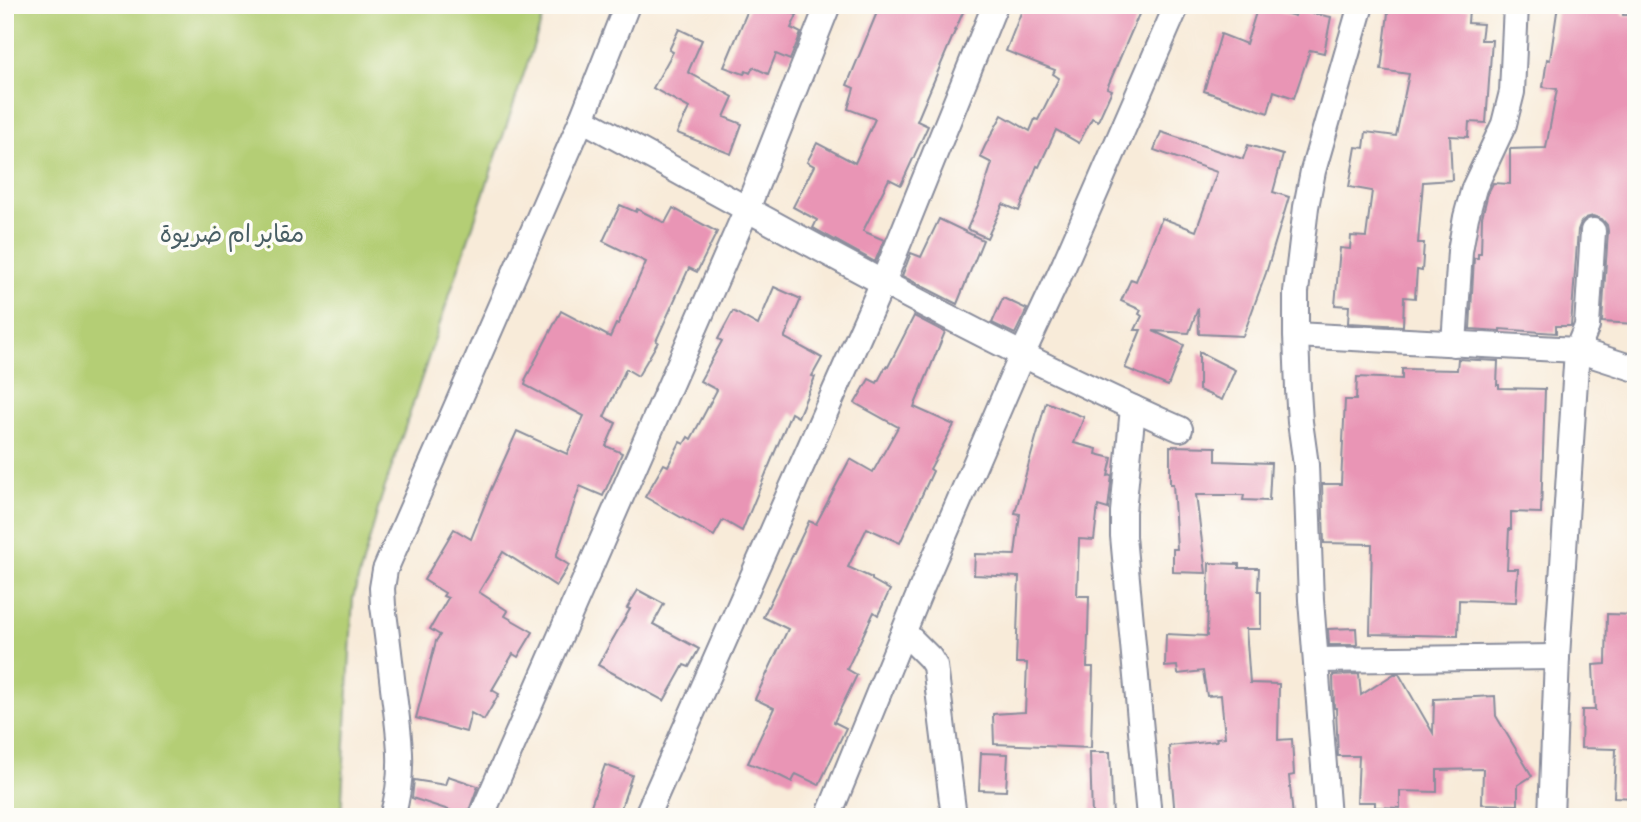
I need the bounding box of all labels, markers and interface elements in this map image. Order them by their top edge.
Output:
park label: مقابر ام ضريوة [160,219,304,252]

